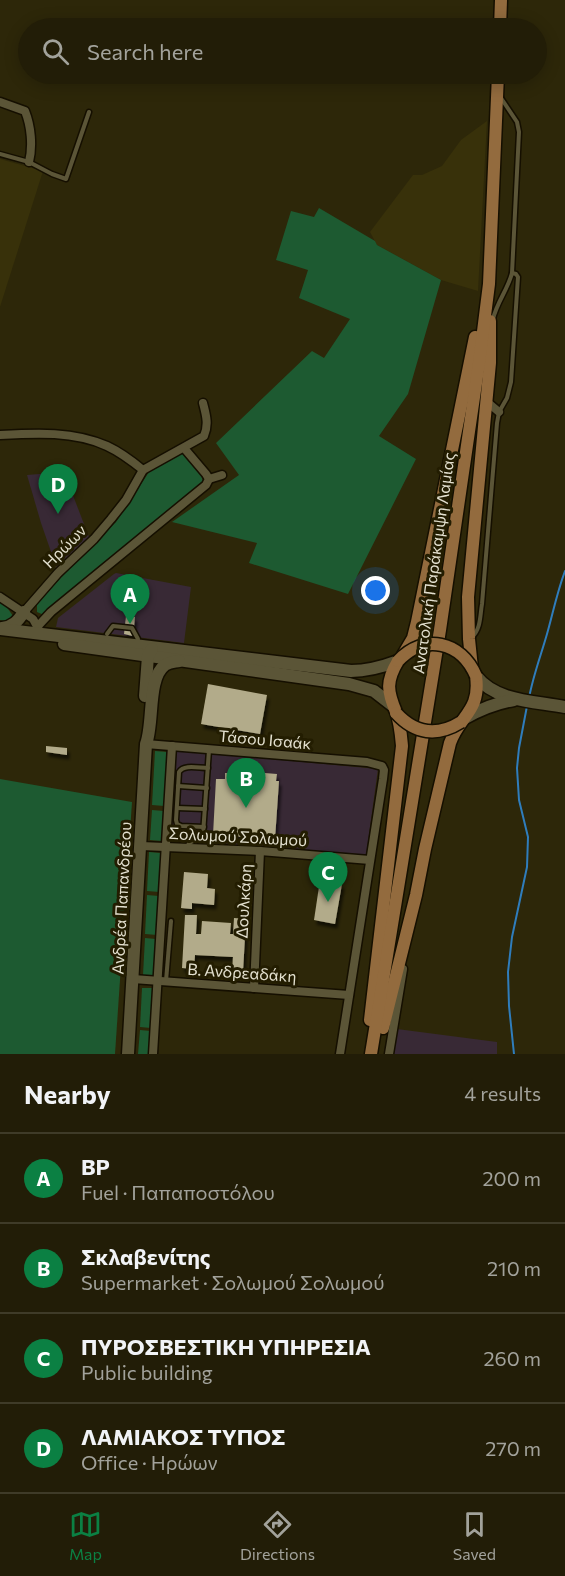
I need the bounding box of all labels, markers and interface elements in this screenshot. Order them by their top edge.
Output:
search box [18,18,547,84]
icon: search [39,35,72,68]
text: Search here [87,38,203,65]
street label: Ανατολική Παράκαμψη Λαμίας [408,451,458,675]
pin: D [38,464,78,514]
street label: Ηρώων [38,520,90,572]
pin: A [110,574,150,624]
your location [361,576,390,605]
street label: Τάσου Ισαάκ [218,725,312,753]
pin: B [226,758,266,808]
street label: Ανδρέα Παπανδρέου [108,821,134,975]
street label: Σολωμού Σολωμού [168,823,308,849]
pin: C [308,852,348,902]
street label: Δουλκάρη [232,863,254,939]
street label: Β. Ανδρεαδάκη [187,959,297,985]
text: Nearby [24,1078,111,1109]
text: 4 results [464,1081,541,1105]
text: BP [81,1153,110,1180]
text: A [36,1166,51,1190]
text: 200 m [483,1166,541,1190]
text: Fuel · Παπαποστόλου [81,1180,275,1204]
text: Σκλαβενίτης [81,1243,211,1270]
text: B [37,1256,50,1280]
text: 210 m [487,1256,541,1280]
text: Supermarket · Σολωμού Σολωμού [81,1270,385,1294]
text: ΠΥΡΟΣΒΕΣΤΙΚΗ ΥΠΗΡΕΣΙΑ [81,1333,371,1360]
text: C [37,1346,50,1370]
text: 260 m [483,1346,541,1370]
text: Public building [81,1360,213,1384]
text: ΛΑΜΙΑΚΟΣ ΤΥΠΟΣ [81,1423,286,1450]
text: D [36,1436,51,1460]
text: 270 m [485,1436,541,1460]
text: Office · Ηρώων [81,1450,218,1474]
tab: Map [69,1508,102,1563]
tab: Directions [240,1508,315,1563]
tab: Saved [453,1508,496,1563]

